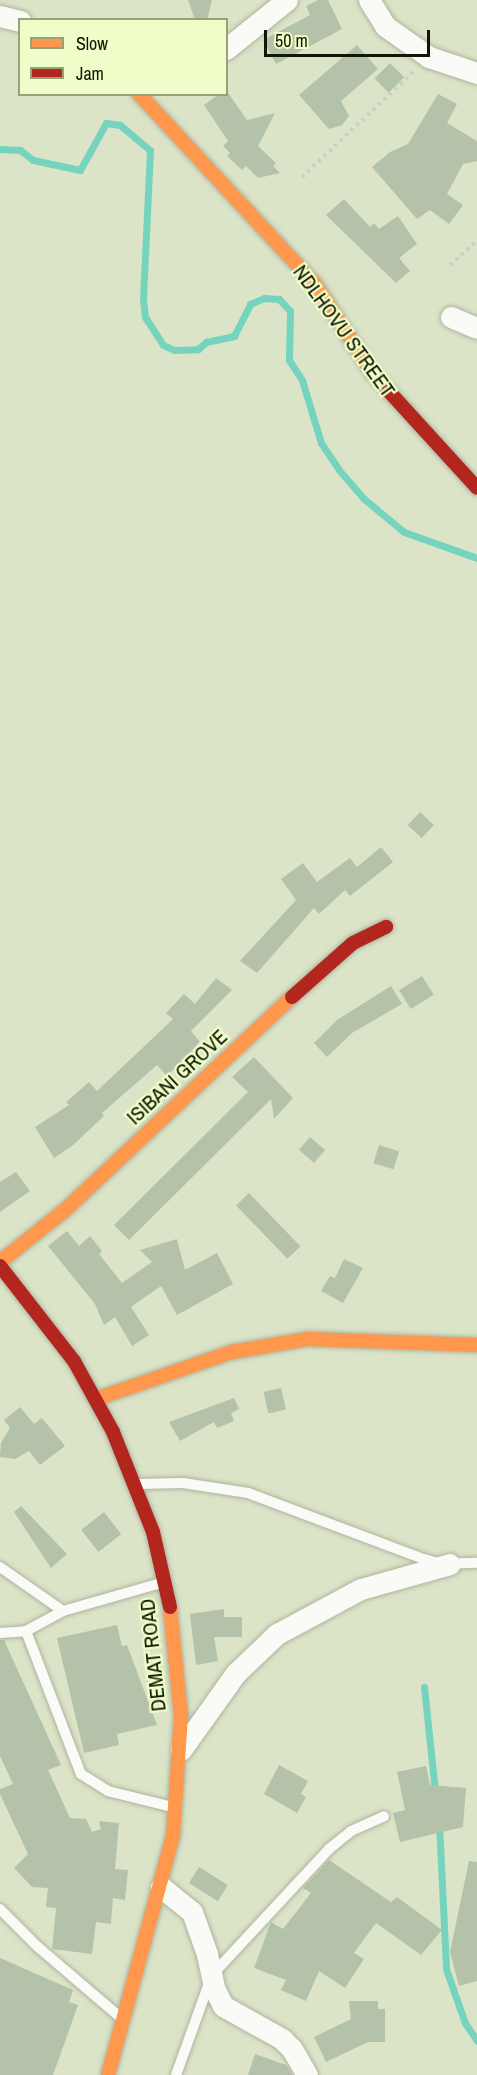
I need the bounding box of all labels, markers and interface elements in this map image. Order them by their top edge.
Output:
legend [18,18,228,96]
scale bar [267,18,434,56]
text: 50 m [275,28,308,53]
text: Slow [76,31,108,56]
text: Jam [76,61,104,86]
street label: NDLHOVU STREET [288,260,400,402]
street label: ISIBANI GROVE [122,1024,232,1130]
street label: DEMAT ROAD [135,1597,171,1713]

